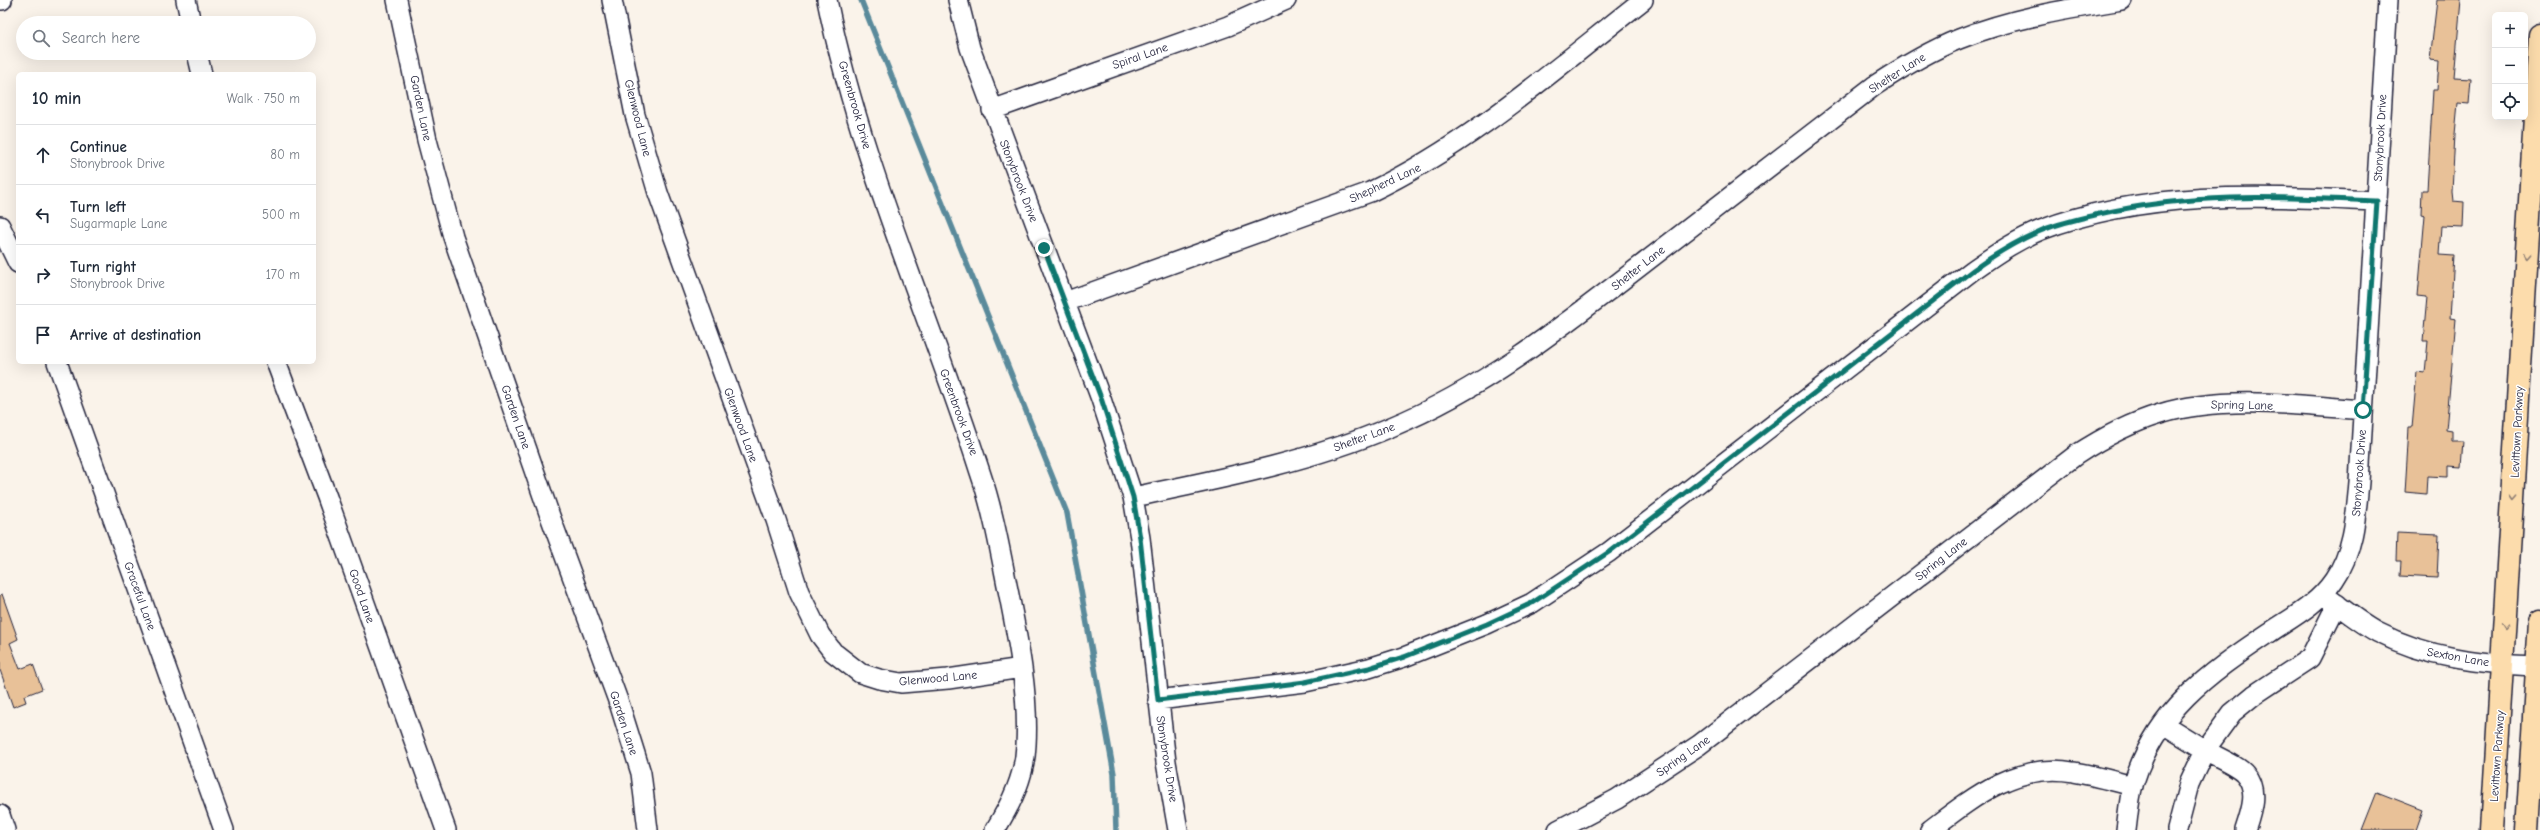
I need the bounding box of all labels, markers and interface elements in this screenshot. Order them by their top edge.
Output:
map controls [2492,12,2528,120]
button: + [2492,12,2528,48]
search box [16,16,316,60]
icon: search [30,27,52,49]
text: Search here [62,29,140,47]
street label: Spiral Lane [1110,40,1170,72]
button: − [2492,48,2528,84]
street label: Shelter Lane [1866,50,1928,96]
street label: Greenbrook Drive [836,59,874,151]
street label: Garden Lane [407,74,435,142]
street label: Glenwood Lane [622,78,654,158]
button: locate [2492,84,2528,120]
text: 10 min [32,89,81,108]
text: Walk · 750 m [227,91,300,106]
street label: Stonybrook Drive [2371,94,2389,182]
text: Continue [70,138,127,156]
street label: Stonybrook Drive [997,138,1041,224]
icon: ahead [32,144,54,166]
text: 80 m [270,147,300,162]
text: Stonybrook Drive [70,156,165,171]
street label: Shepherd Lane [1347,160,1423,206]
text: Turn left [70,198,126,216]
icon: left [32,204,54,226]
text: 500 m [262,207,300,222]
text: Sugarmaple Lane [70,216,167,231]
route end [1035,239,1053,257]
street label: Shelter Lane [1608,243,1668,293]
one-way arrow [2523,252,2532,258]
text: Turn right [70,258,136,276]
icon: right [32,264,54,286]
text: 170 m [266,267,300,282]
text: Stonybrook Drive [70,276,165,291]
icon: arrive [32,324,54,346]
text: Arrive at destination [70,326,201,344]
street label: Greenbrook Drive [937,367,981,457]
street label: Garden Lane [499,383,533,451]
street label: Levittown Parkway [2508,385,2526,478]
street label: Glenwood Lane [721,386,761,464]
street label: Spring Lane [2211,397,2273,413]
route start [2354,401,2372,419]
street label: Shelter Lane [1331,419,1397,455]
street label: Stonybrook Drive [2349,429,2369,517]
one-way arrow [2508,494,2517,500]
street label: Spring Lane [1912,534,1970,584]
street label: Graceful Lane [121,560,159,632]
street label: Good Lane [346,567,378,625]
one-way arrow [2501,623,2509,629]
street label: Sexton Lane [2426,645,2490,669]
street label: Glenwood Lane [898,668,978,688]
street label: Garden Lane [607,689,641,757]
street label: Levittown Parkway [2487,709,2507,802]
street label: Stonybrook Drive [1153,715,1181,803]
street label: Spring Lane [1654,732,1712,780]

